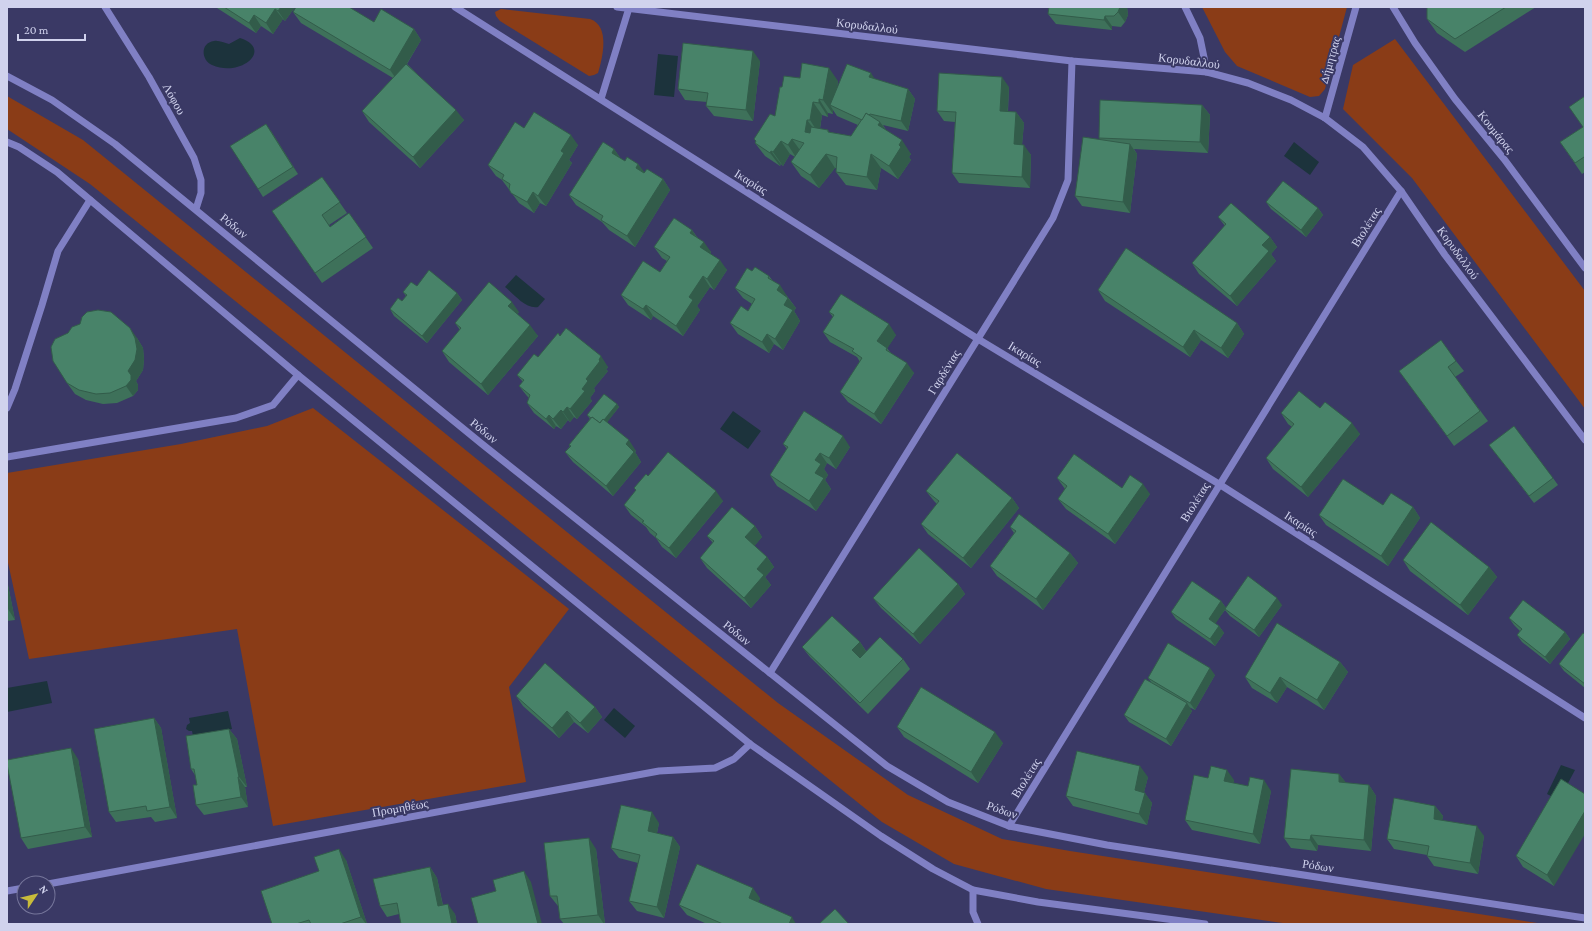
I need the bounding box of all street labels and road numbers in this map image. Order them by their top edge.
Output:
street label: Κορυδαλλού [835,15,899,37]
street label: Δήμητρας [1317,35,1343,85]
street label: Κορυδαλλού [1157,50,1221,72]
street label: Λόφου [160,81,188,117]
street label: Κουμάρας [1475,108,1517,156]
street label: Ικαρίας [732,166,770,198]
street label: Βιολέτας [1348,204,1384,249]
street label: Ρόδων [217,211,251,242]
street label: Κορυδαλλού [1434,224,1482,282]
street label: Ικαρίας [1006,339,1044,370]
street label: Γαρδένιας [925,347,963,397]
street label: Ρόδων [467,416,501,447]
street label: Βιολέτας [1177,479,1213,524]
street label: Ικαρίας [1282,508,1320,540]
street label: Ρόδων [720,618,754,649]
street label: Βιολέτας [1008,755,1044,800]
street label: Προμηθέως [371,796,429,820]
street label: Ρόδων [985,798,1020,822]
street label: Ρόδων [1301,857,1335,875]

